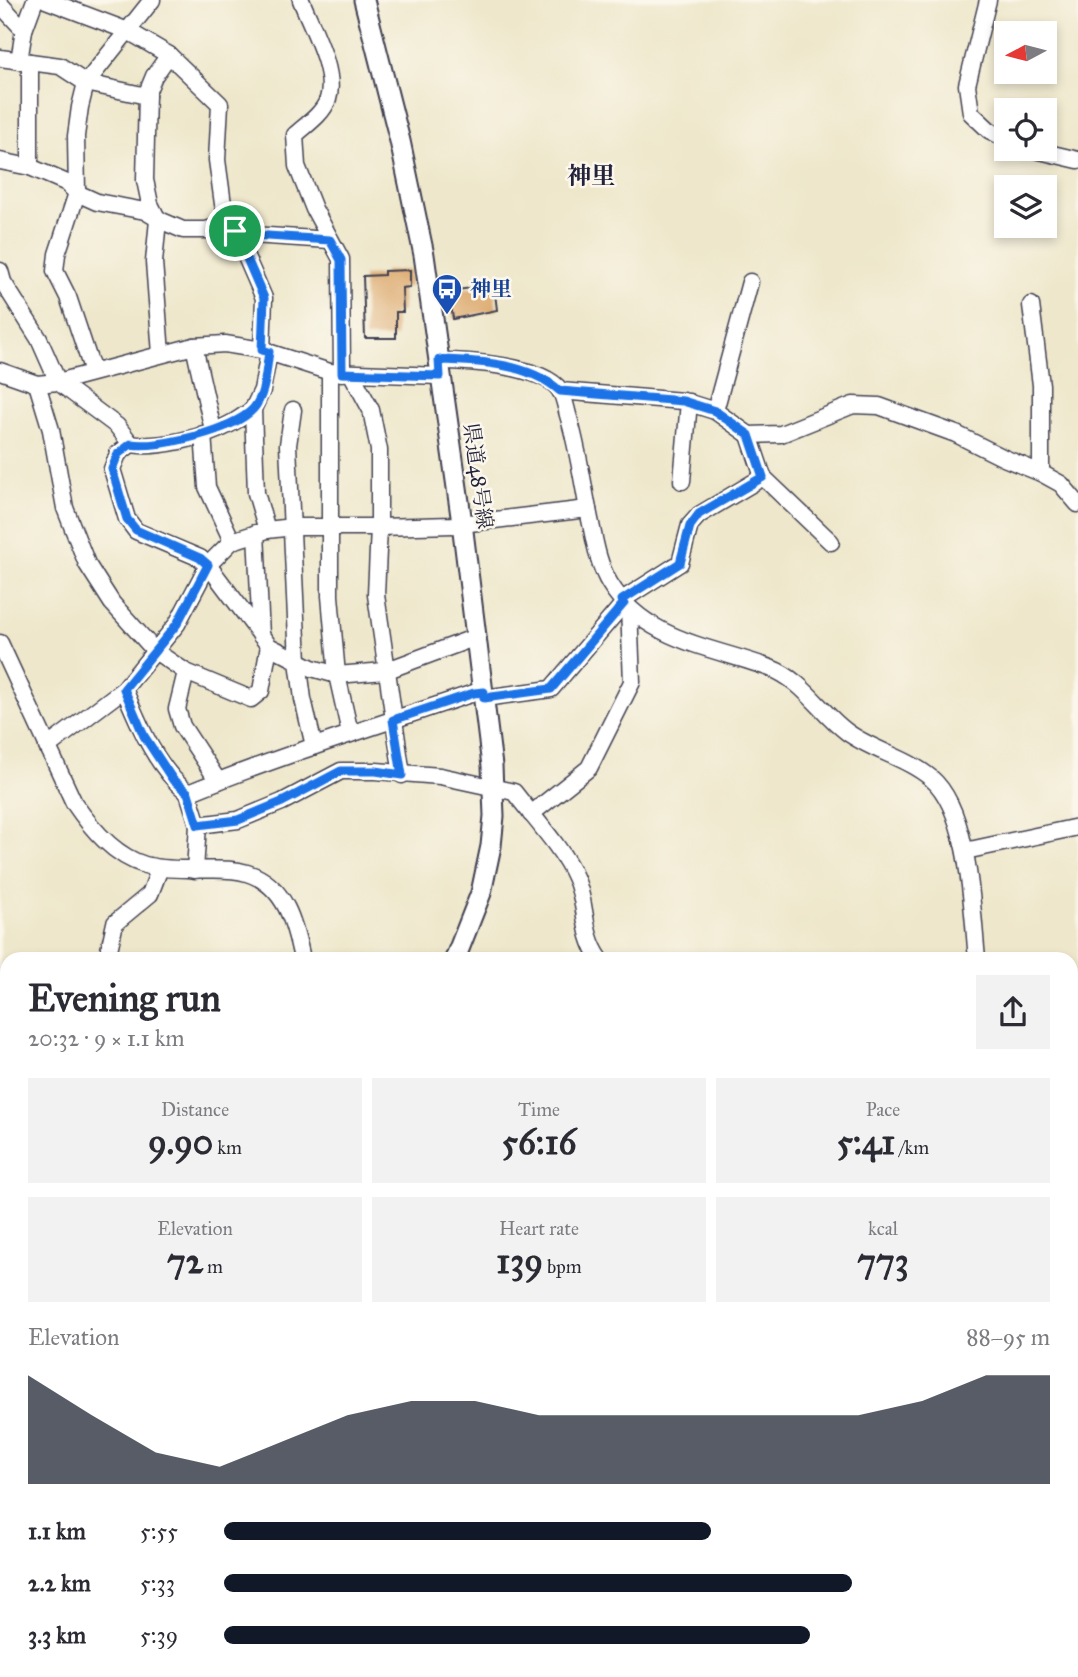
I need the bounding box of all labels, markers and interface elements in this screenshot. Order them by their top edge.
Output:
north arrow [994,21,1057,84]
map controls [994,21,1057,238]
button: locate [994,98,1057,161]
district label: 神里 [567,161,615,191]
button: layers [994,175,1057,238]
pin [205,201,265,261]
icon: arrive [216,212,254,250]
bus stop icon: 神里 [430,272,464,316]
place label: 神里 [470,276,512,302]
street label: 県道48号線 [458,421,498,531]
text: Evening run [28,975,221,1021]
button: share [976,975,1050,1049]
text: 20:32 · 9 × 1.1 km [28,1024,185,1052]
text: Distance [161,1098,229,1121]
text: Time [518,1098,560,1121]
text: Pace [866,1098,900,1121]
text: 9.90 [148,1121,213,1164]
text: 56:16 [502,1121,576,1164]
text: 5:41 [837,1121,895,1164]
text: km [213,1136,242,1159]
text: /km [895,1136,929,1159]
text: Elevation [157,1217,233,1240]
text: Heart rate [499,1217,579,1240]
text: kcal [868,1217,898,1240]
text: 72 [167,1240,203,1283]
text: 139 [496,1240,543,1283]
text: 773 [857,1240,909,1283]
text: m [203,1255,223,1278]
text: bpm [543,1255,582,1278]
text: Elevation [28,1323,119,1351]
text: 88–95 m [966,1323,1050,1351]
text: 1.1 km [28,1517,86,1545]
text: 5:55 [140,1517,178,1545]
text: 2.2 km [28,1569,91,1597]
text: 5:33 [140,1569,175,1597]
text: 3.3 km [28,1621,86,1649]
text: 5:39 [140,1621,178,1649]

